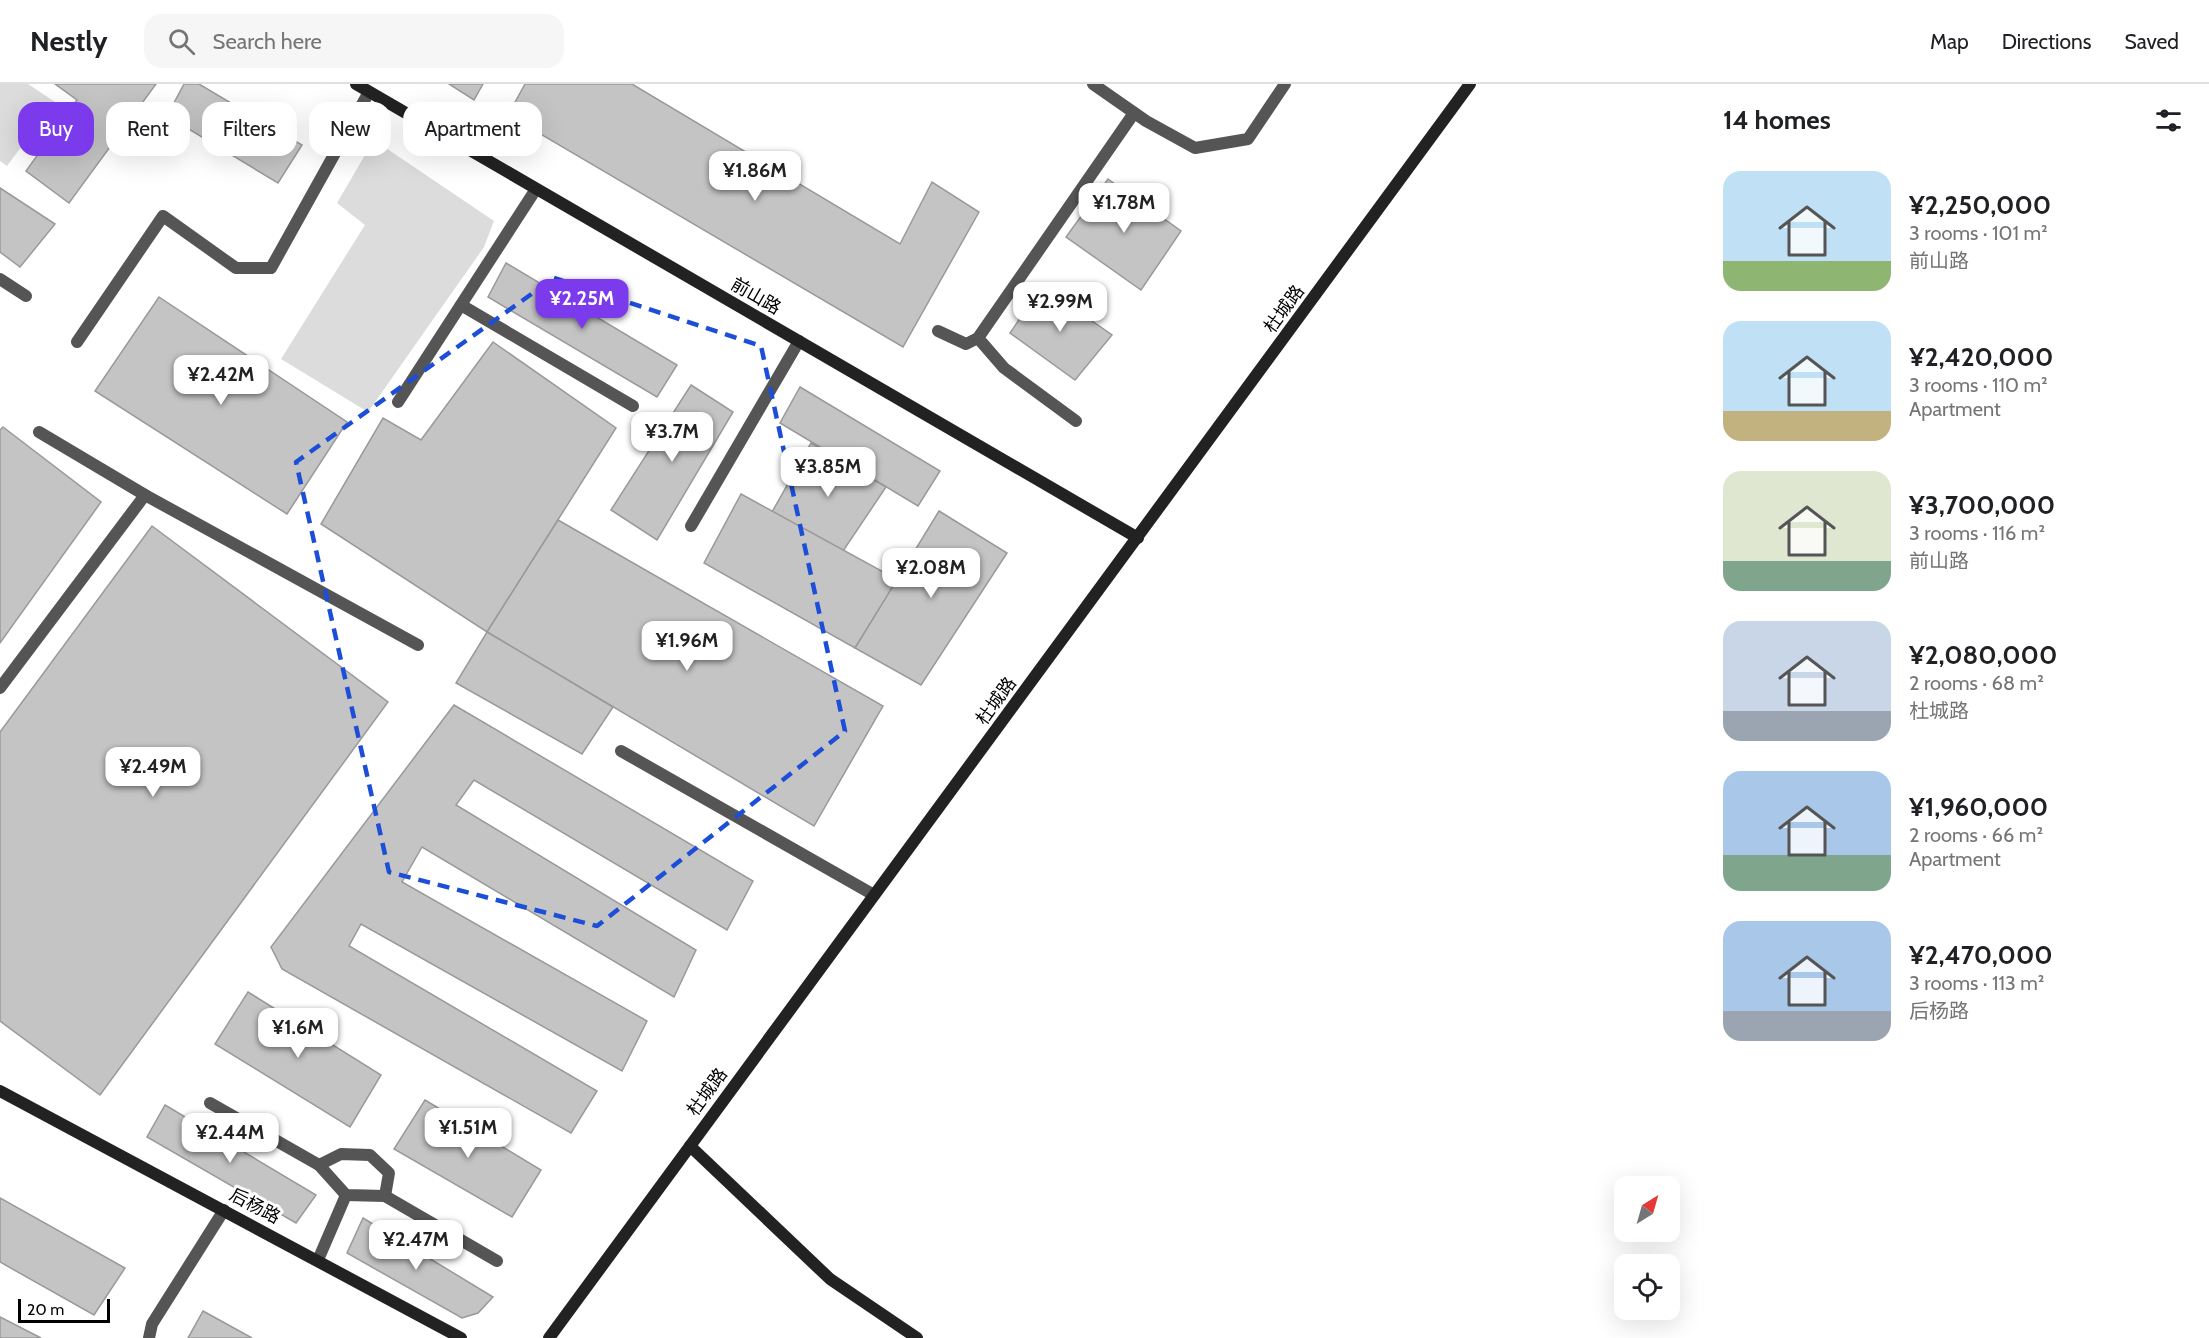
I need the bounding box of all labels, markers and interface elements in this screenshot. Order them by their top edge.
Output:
search box [144,14,564,68]
text: Nestly [30,24,108,58]
icon: search [165,25,198,58]
text: Search here [213,28,322,55]
text: Map [1930,29,1969,54]
text: Directions [2002,29,2091,54]
text: Saved [2124,29,2179,54]
chip: Buy [18,102,94,156]
chip: Rent [106,102,190,156]
chip: Filters [202,102,297,156]
chip: New [309,102,391,156]
chip: Apartment [403,102,542,156]
text: 14 homes [1723,104,1831,136]
icon: filters [2152,104,2185,137]
pin: ¥1.86M [706,151,804,202]
text: ¥1.86M [723,158,787,182]
pin: ¥1.78M [1075,183,1173,234]
text: ¥2,250,000 [1909,189,2051,221]
text: ¥1.78M [1093,190,1155,214]
icon: home [1771,195,1843,267]
text: 3 rooms · 101 m² [1909,221,2048,245]
text: 前山路 [1909,249,1969,273]
street label: 前山路 [727,273,785,319]
pin: ¥2.25M [533,279,631,330]
street label: 杜城路 [1259,281,1309,337]
pin: ¥2.99M [1011,282,1109,333]
text: ¥2.25M [549,286,615,310]
text: ¥2.99M [1027,289,1093,313]
text: ¥2,420,000 [1909,341,2053,373]
icon: home [1771,345,1843,417]
pin: ¥2.42M [172,355,270,406]
text: ¥2.42M [188,362,254,386]
text: 3 rooms · 110 m² [1909,373,2048,397]
text: Apartment [1909,397,2001,421]
pin: ¥3.7M [630,412,714,463]
text: ¥3.7M [645,419,699,443]
pin: ¥3.85M [779,447,877,498]
text: ¥3.85M [795,454,861,478]
text: ¥3,700,000 [1909,489,2055,521]
icon: home [1771,495,1843,567]
text: 3 rooms · 116 m² [1909,521,2045,545]
pin: ¥2.08M [882,548,980,599]
text: 前山路 [1909,549,1969,573]
text: ¥2.08M [896,555,966,579]
pin: ¥1.96M [638,621,736,672]
text: ¥1.96M [656,628,718,652]
text: ¥2,080,000 [1909,639,2057,671]
icon: home [1771,645,1843,717]
text: 2 rooms · 68 m² [1909,671,2044,695]
street label: 杜城路 [971,673,1021,729]
text: 杜城路 [1909,699,1969,723]
pin: ¥2.49M [104,747,202,798]
text: ¥2.49M [119,754,187,778]
text: ¥1,960,000 [1909,791,2048,823]
icon: home [1771,795,1843,867]
text: 2 rooms · 66 m² [1909,823,2043,847]
text: Apartment [1909,847,2001,871]
text: ¥2,470,000 [1909,939,2053,971]
icon: home [1771,945,1843,1017]
text: 3 rooms · 113 m² [1909,971,2045,995]
text: 后杨路 [1909,999,1969,1023]
pin: ¥1.6M [256,1008,340,1059]
text: ¥1.6M [272,1015,324,1039]
street label: 杜城路 [682,1064,732,1120]
pin: ¥1.51M [419,1108,517,1159]
pin: ¥2.44M [181,1113,279,1164]
text: ¥1.51M [439,1115,497,1139]
text: ¥2.44M [196,1120,264,1144]
north arrow [1614,1176,1680,1242]
map controls [1614,1176,1680,1320]
street label: 后杨路 [226,1184,284,1228]
pin: ¥2.47M [367,1220,465,1271]
text: ¥2.47M [383,1227,449,1251]
button: locate [1614,1254,1680,1320]
scale bar [18,1296,110,1324]
text: 20 m [27,1300,64,1319]

